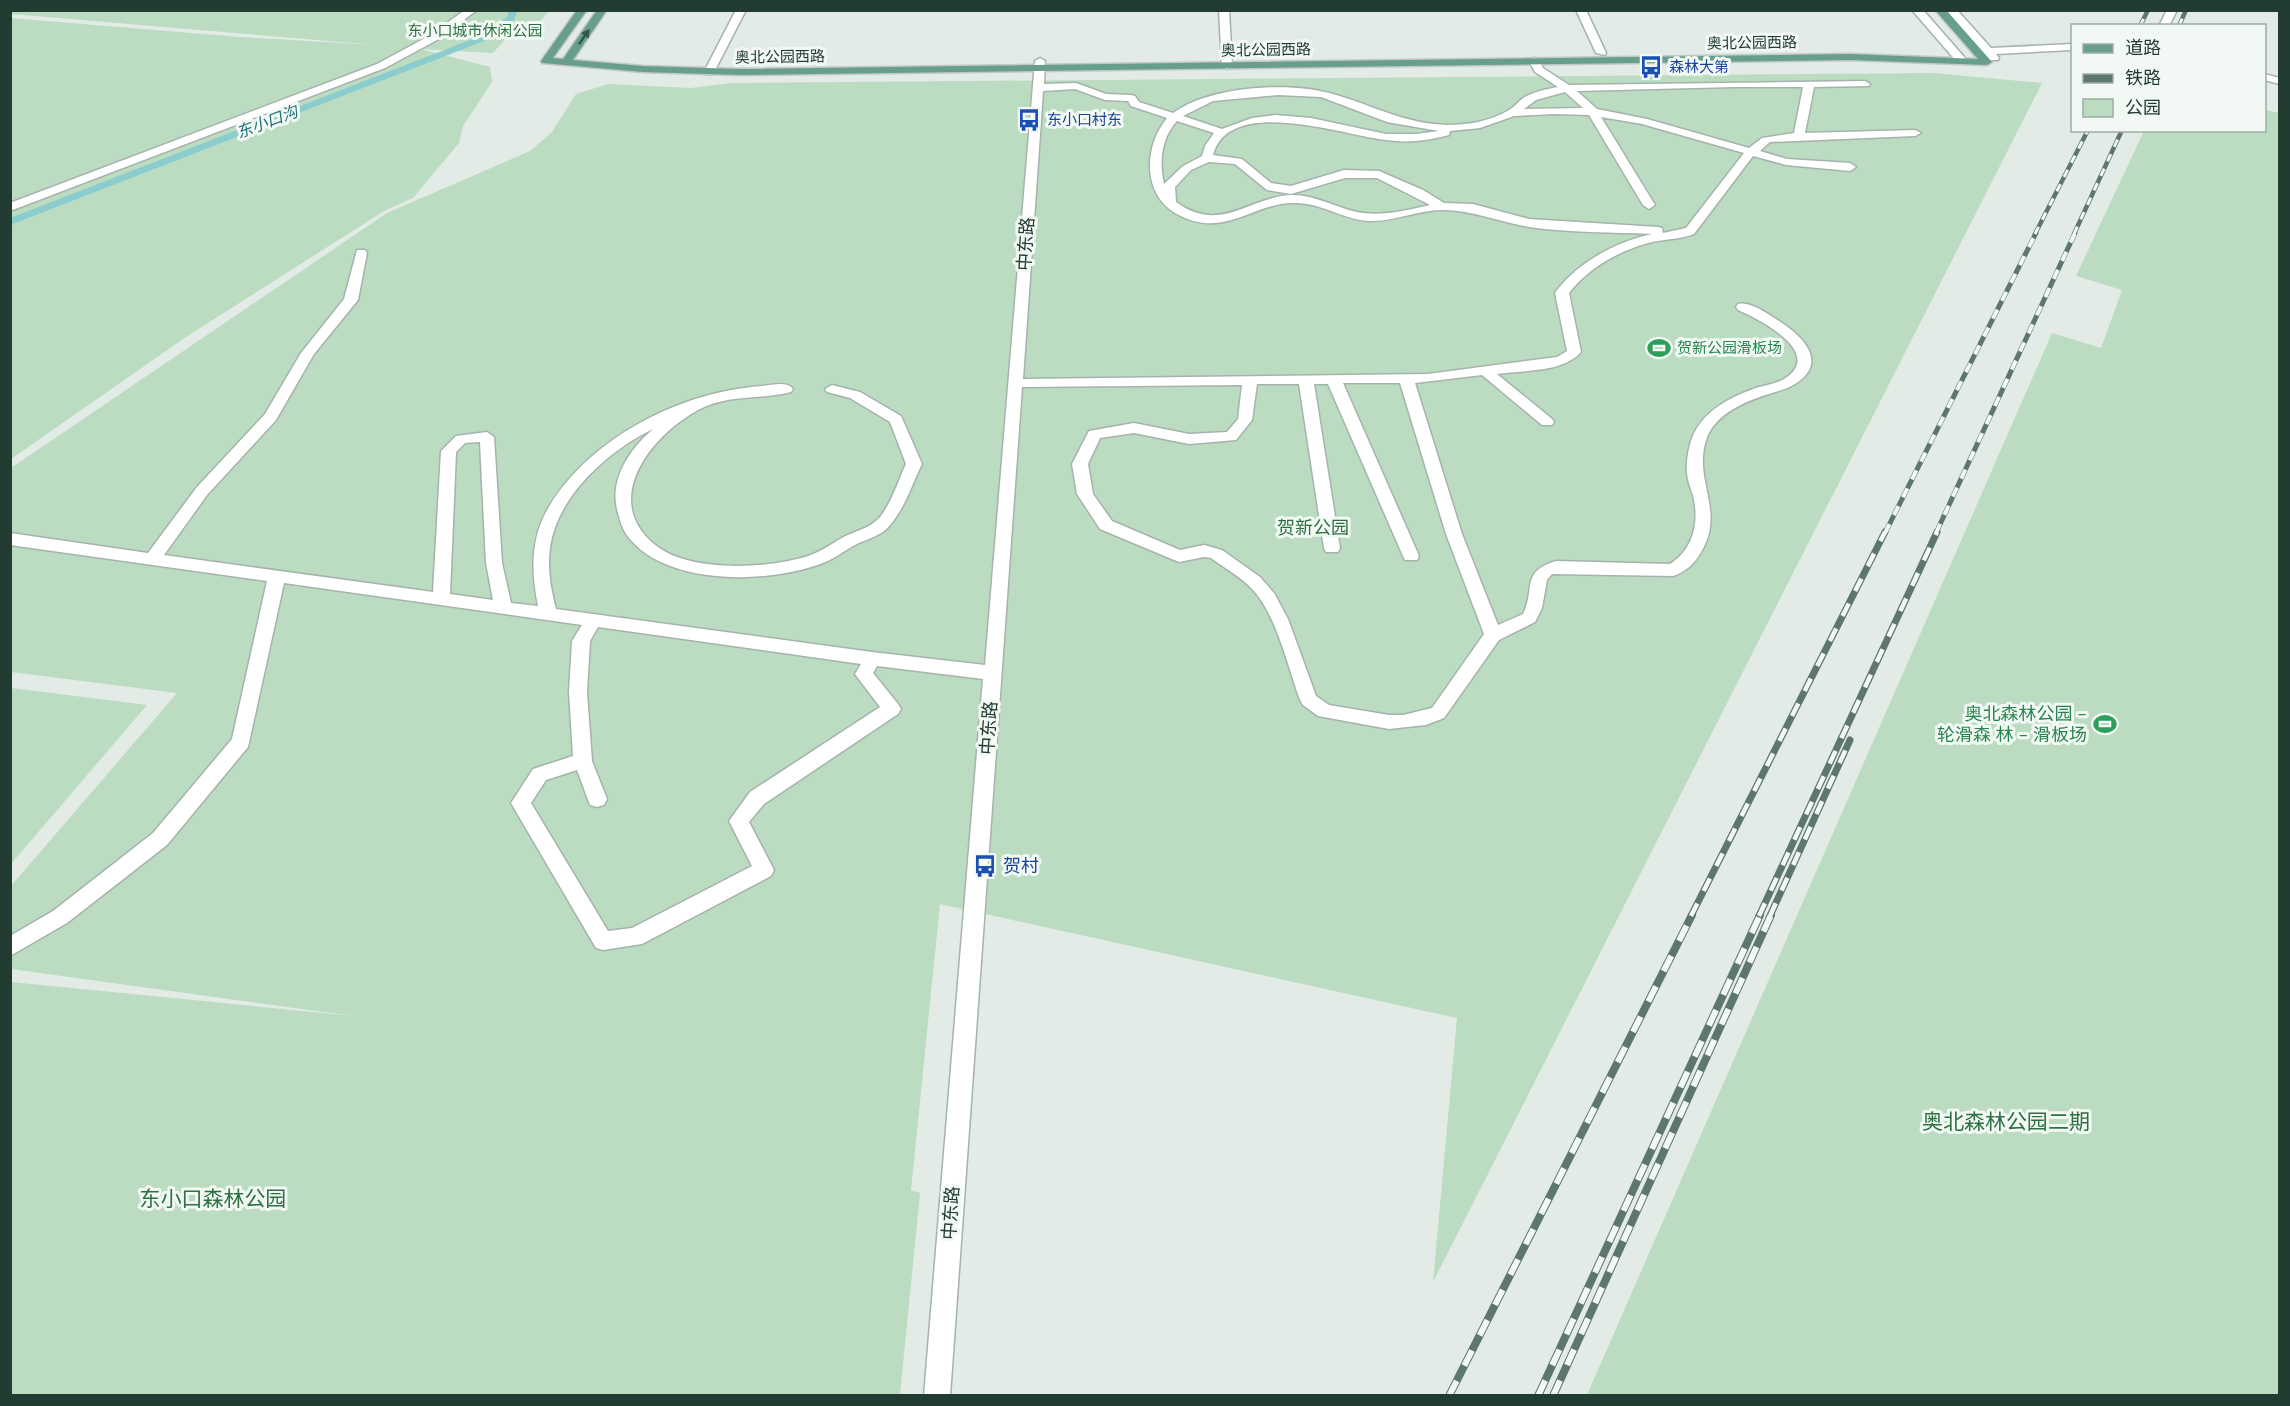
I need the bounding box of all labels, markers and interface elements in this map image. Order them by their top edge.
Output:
park label: 东小口城市休闲公园 [407,21,543,41]
legend [2071,24,2266,132]
one-way arrow [578,29,590,45]
street label: 奥北公园西路 [1707,32,1797,54]
text: 道路 [2125,36,2161,60]
street label: 奥北公园西路 [1221,39,1311,61]
street label: 奥北公园西路 [735,46,825,68]
bus stop icon: 森林大第 [1638,54,1664,80]
place label: 森林大第 [1669,57,1729,77]
text: 铁路 [2125,66,2161,90]
text: 公园 [2125,96,2161,120]
water label: 东小口沟 [233,100,302,143]
bus stop icon: 东小口村东 [1016,107,1042,133]
place label: 东小口村东 [1047,110,1122,130]
street label: 中东路 [1012,216,1040,272]
sports icon: 贺新公园滑板场 [1646,335,1672,361]
place label: 贺新公园滑板场 [1677,338,1782,358]
park label: 贺新公园 [1277,516,1349,540]
street label: 中东路 [975,700,1003,756]
place label: 奥北森林公园 - 轮滑森 林 - 滑板场 [1937,702,2087,747]
sports icon: 奥北森林公园 - 轮滑森 林 - 滑板场 [2092,711,2118,737]
bus stop icon: 贺村 [972,853,998,879]
place label: 贺村 [1003,854,1039,878]
park label: 奥北森林公园二期 [1922,1108,2090,1136]
park label: 东小口森林公园 [140,1185,287,1213]
street label: 中东路 [937,1185,965,1241]

